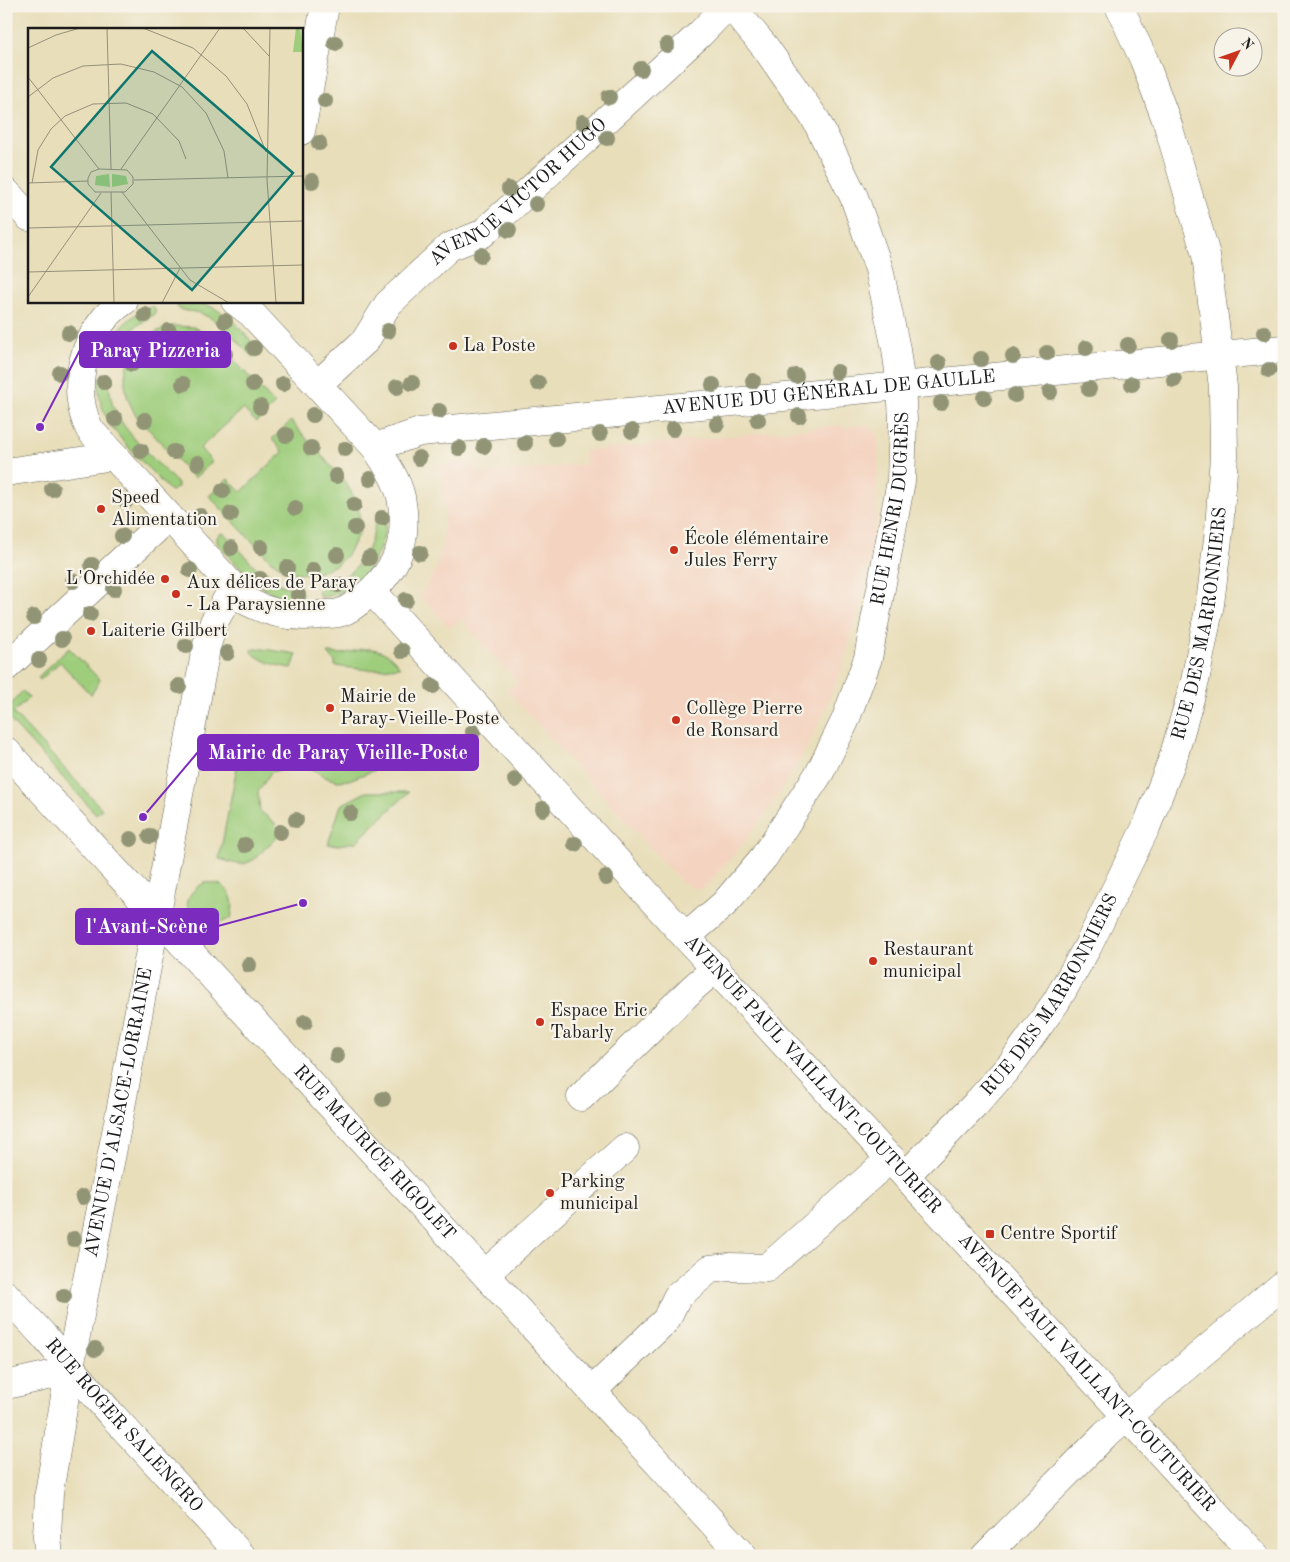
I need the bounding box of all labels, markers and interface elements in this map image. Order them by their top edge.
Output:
inset map [28,28,302,302]
north arrow [1212,28,1262,78]
text: N [1238,35,1256,53]
street label: AVENUE VICTOR HUGO [426,115,611,270]
callout: Paray Pizzeria [80,332,230,367]
place label: La Poste [463,337,535,356]
marker: La Poste [447,340,459,352]
text: Paray Pizzeria [90,342,220,362]
street label: AVENUE DU GÉNÉRAL DE GAULLE [661,367,996,418]
street label: RUE HENRI DUGRÈS [868,411,913,607]
place label: Speed Alimentation [111,489,217,530]
marker: Speed Alimentation [95,503,107,515]
street label: RUE DES MARRONNIERS [1169,506,1230,743]
place label: École élémentaire Jules Ferry [684,526,828,571]
marker: École élémentaire Jules Ferry [668,544,680,556]
place label: L'Orchidée [65,570,155,589]
marker: L'Orchidée [159,573,171,585]
place label: Aux délices de Paray - La Paraysienne [186,574,358,615]
marker: Aux délices de Paray - La Paraysienne [170,588,182,600]
place label: Laiterie Gilbert [101,622,227,641]
marker: Laiterie Gilbert [85,625,97,637]
place label: Mairie de Paray-Vieille-Poste [340,688,499,729]
place label: Collège Pierre de Ronsard [686,700,803,741]
marker: Mairie de Paray-Vieille-Poste [324,702,336,714]
marker: Collège Pierre de Ronsard [670,714,682,726]
callout: Mairie de Paray Vieille-Poste [198,735,478,770]
text: Mairie de Paray Vieille-Poste [208,744,468,764]
street label: RUE DES MARRONNIERS [978,891,1121,1100]
callout: l'Avant-Scène [76,909,218,944]
text: l'Avant-Scène [86,918,208,938]
street label: AVENUE PAUL VAILLANT-COUTURIER [680,932,945,1217]
place label: Restaurant municipal [883,941,974,982]
marker: Restaurant municipal [867,955,879,967]
street label: AVENUE D'ALSACE-LORRAINE [82,966,156,1259]
place label: Espace Eric Tabarly [550,1002,647,1043]
marker: Espace Eric Tabarly [534,1016,546,1028]
street label: RUE MAURICE RIGOLET [289,1062,459,1244]
place label: Parking municipal [560,1173,638,1214]
marker: Parking municipal [544,1187,556,1199]
place label: Centre Sportif [1000,1225,1118,1244]
marker: Centre Sportif [984,1228,996,1240]
street label: AVENUE PAUL VAILLANT-COUTURIER [954,1230,1219,1515]
street label: RUE ROGER SALENGRO [41,1335,206,1516]

